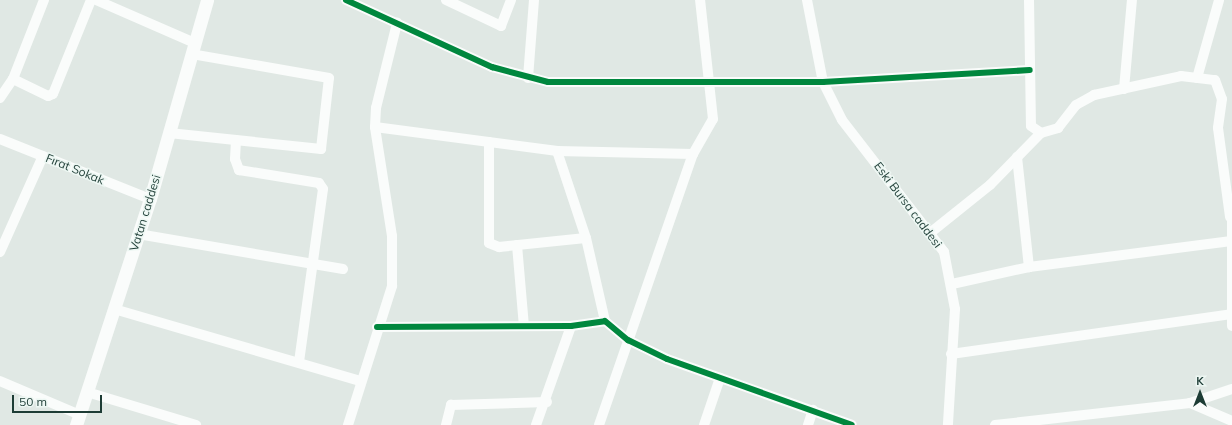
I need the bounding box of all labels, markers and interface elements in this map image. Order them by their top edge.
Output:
street label: Fırat Sokak [43,151,107,187]
street label: Eski Bursa caddesi [871,159,945,251]
street label: Vatan caddesi [127,173,163,253]
north arrow [1180,373,1220,413]
text: K [1196,374,1204,388]
scale bar [14,387,104,413]
text: 50 m [19,394,47,409]

